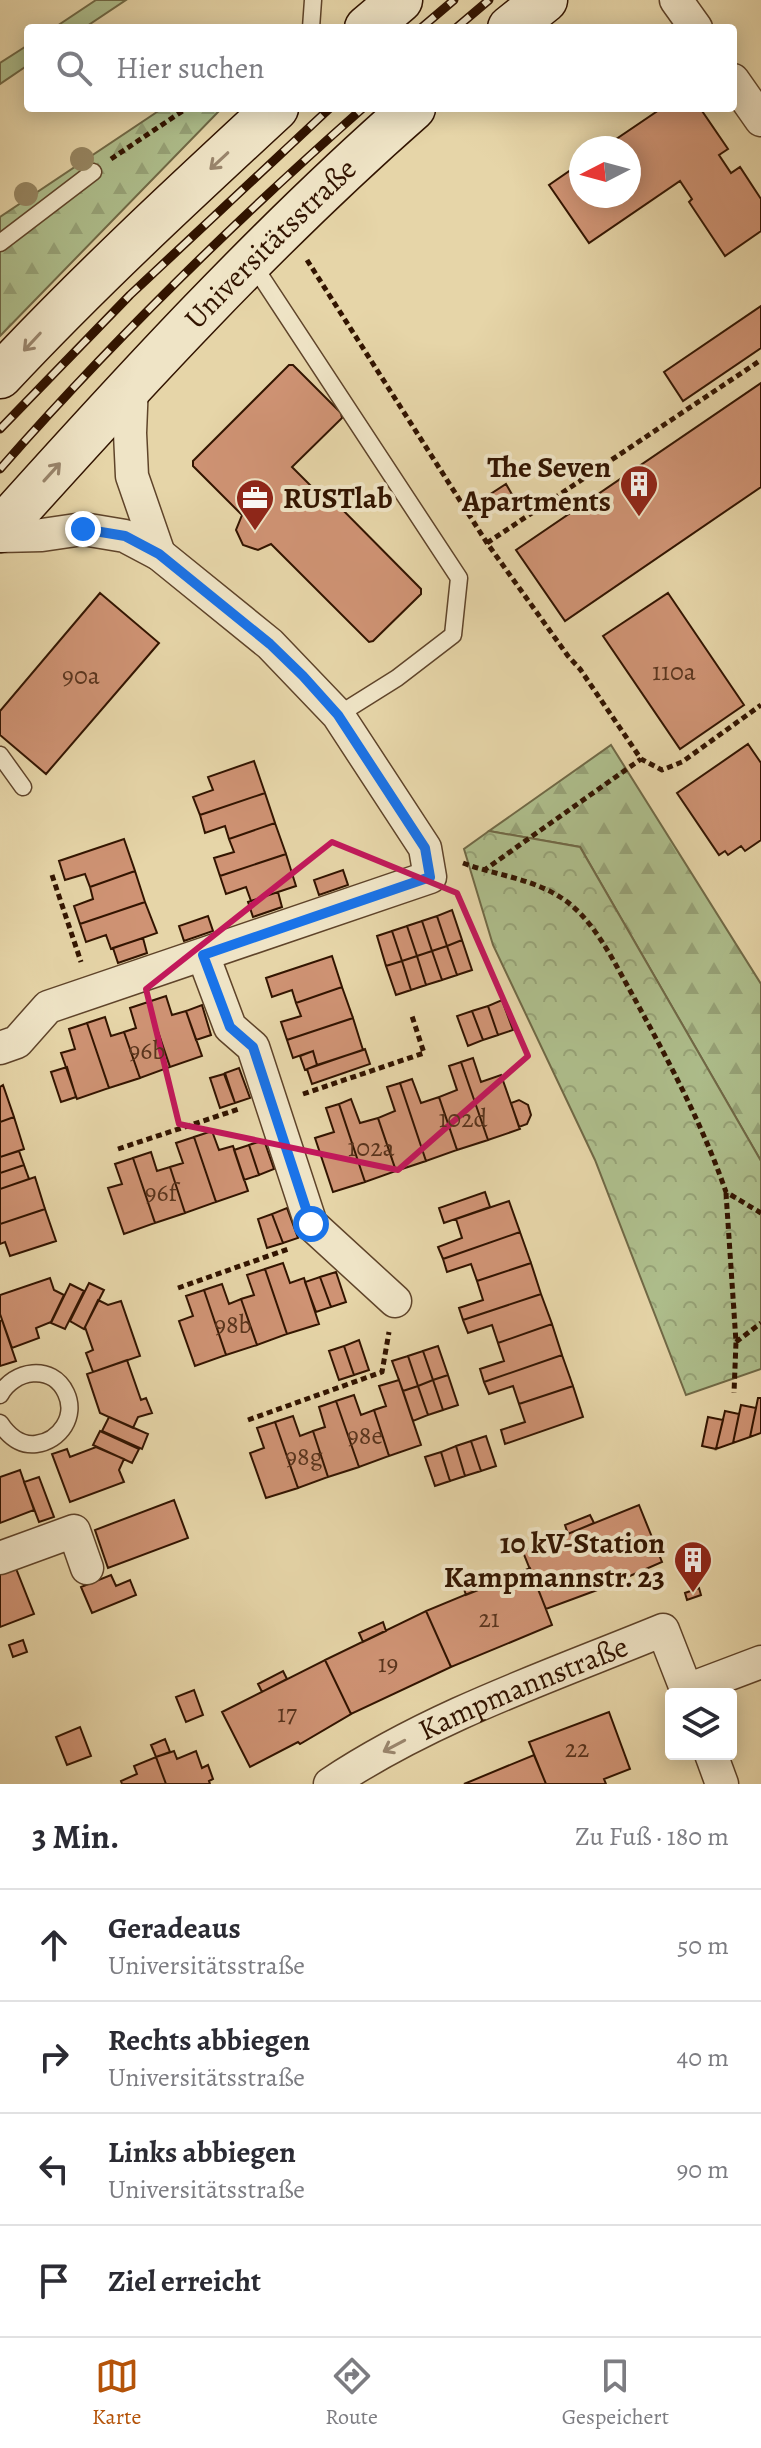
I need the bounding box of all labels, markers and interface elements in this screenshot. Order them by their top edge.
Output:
search box [24,24,737,112]
icon: search [52,46,96,90]
text: Hier suchen [116,48,265,88]
north arrow [569,136,641,208]
street label: Universitätsstraße [175,149,365,338]
one-way arrow [209,151,229,170]
one-way arrow [23,331,41,351]
place label: The Seven Apartments [461,447,611,521]
one-way arrow [43,463,61,483]
building icon: The Seven Apartments [618,463,660,518]
office icon: RUSTlab [234,477,276,532]
place label: RUSTlab [283,478,393,518]
route end [65,511,101,547]
house number: 110a [652,654,696,689]
house number: 90a [62,658,100,693]
house number: 96b [128,1033,166,1068]
house number: 102d [438,1101,488,1136]
house number: 102a [347,1130,395,1165]
house number: 96f [145,1175,181,1210]
route start [293,1206,329,1242]
house number: 98b [214,1307,252,1342]
house number: 98e [347,1418,383,1453]
house number: 98g [285,1439,323,1474]
place label: 10 kV-Station Kampmannstr. 23 [444,1523,665,1597]
building icon: 10 kV-Station Kampmannstr. 23 [672,1539,714,1594]
house number: 21 [478,1601,500,1636]
street label: Kampmannstraße [412,1626,634,1750]
house number: 19 [378,1646,398,1681]
map controls [665,1688,737,1760]
button: layers [665,1688,737,1760]
house number: 17 [277,1696,297,1731]
house number: 22 [565,1731,589,1766]
one-way arrow [383,1739,407,1755]
text: 3 Min. [32,1813,119,1860]
text: Zu Fuß · 180 m [575,1819,729,1854]
text: Geradeaus [108,1908,241,1948]
icon: ahead [32,1923,76,1967]
text: 50 m [677,1928,729,1963]
text: Universitätsstraße [108,1948,305,1983]
text: Rechts abbiegen [108,2020,310,2060]
icon: right [32,2035,76,2079]
text: 40 m [677,2040,729,2075]
text: Universitätsstraße [108,2060,305,2095]
text: Links abbiegen [108,2132,296,2172]
icon: left [32,2147,76,2191]
text: 90 m [677,2152,729,2187]
text: Universitätsstraße [108,2172,305,2207]
icon: arrive [32,2259,76,2303]
text: Ziel erreicht [108,2261,261,2301]
tab: Karte [92,2354,141,2432]
tab: Route [325,2354,378,2432]
tab: Gespeichert [562,2354,669,2432]

